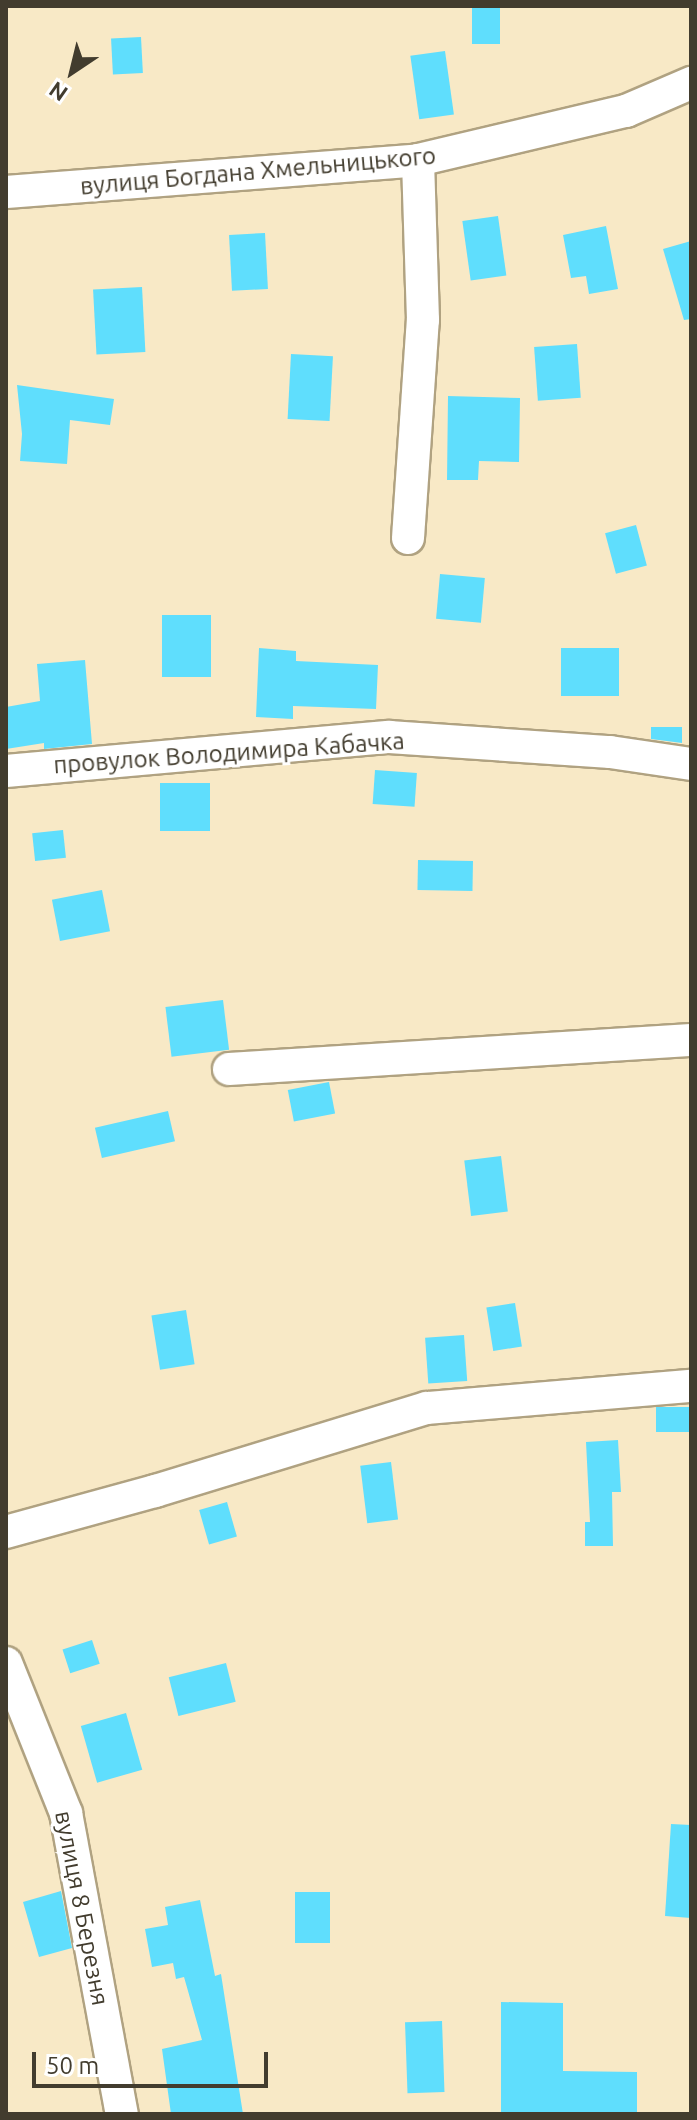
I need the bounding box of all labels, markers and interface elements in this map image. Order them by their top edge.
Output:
north arrow [32,32,112,112]
text: N [44,77,72,107]
street label: вулиця Богдана Хмельницького [79,141,437,201]
street label: провулок Володимира Кабачка [52,726,406,780]
street label: вулиця 8 Березня [49,1808,115,2008]
scale bar [36,2036,272,2086]
text: 50 m [46,2052,99,2079]

